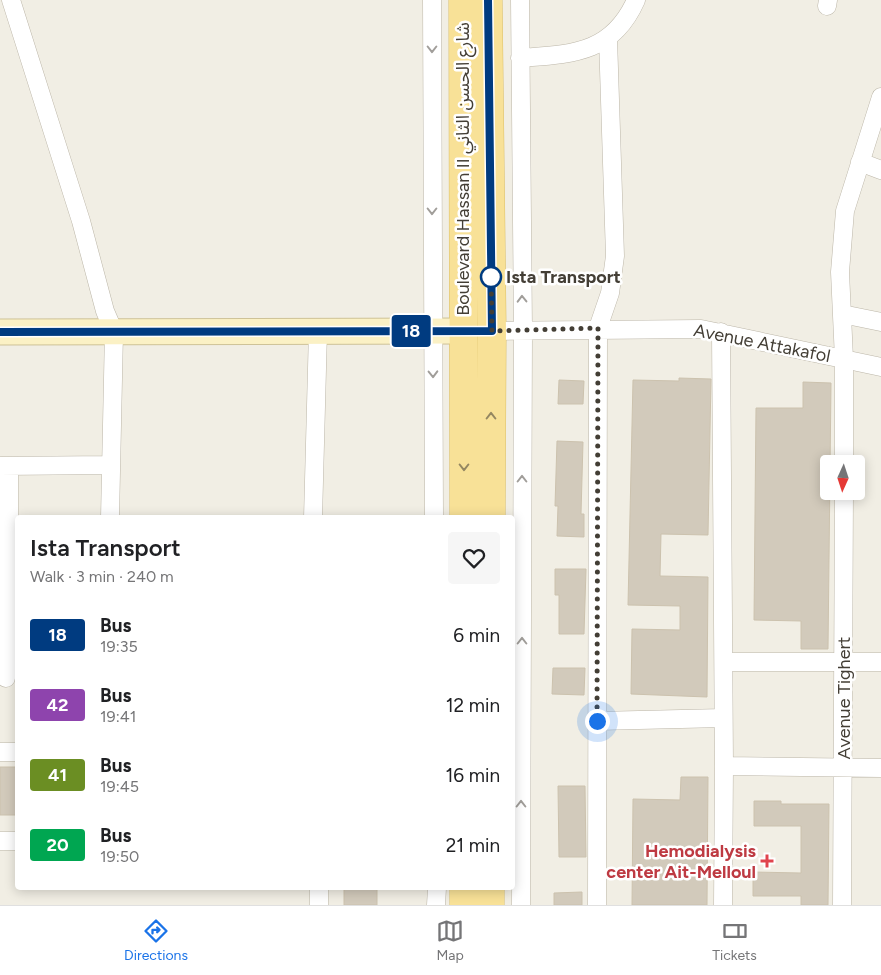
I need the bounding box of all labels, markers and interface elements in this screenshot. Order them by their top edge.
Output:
street label: Boulevard Hassan II شارع الحسن الثاني [452,22,477,316]
one-way arrow [427,45,437,53]
one-way arrow [427,208,437,215]
marker: Ista Transport [480,266,502,288]
place label: Ista Transport [506,266,621,288]
one-way arrow [517,295,527,302]
line badge: 18 [388,315,434,347]
street label: Avenue Attakafol [692,319,832,367]
text: 18 [402,320,420,342]
one-way arrow [427,370,438,378]
one-way arrow [486,412,496,420]
north arrow [820,455,865,500]
map controls [820,455,865,500]
one-way arrow [459,464,469,471]
one-way arrow [517,475,527,482]
button: heart [448,532,500,584]
text: Ista Transport [30,533,181,562]
text: Walk · 3 min · 240 m [30,567,174,586]
text: Bus [100,614,131,637]
text: 18 [48,624,67,646]
text: 6 min [453,624,500,647]
street label: Avenue Tighert [833,636,855,759]
text: 19:35 [100,637,138,656]
one-way arrow [517,637,527,645]
text: Bus [100,684,131,707]
text: 42 [47,694,68,716]
text: 12 min [446,694,500,717]
text: 19:41 [100,707,136,726]
your location [585,709,610,734]
text: Bus [100,754,131,777]
text: 41 [48,764,67,786]
text: 16 min [446,764,500,787]
text: 19:45 [100,777,139,796]
one-way arrow [516,800,526,808]
text: Bus [100,824,131,847]
text: 20 [46,834,69,856]
text: 21 min [446,834,500,857]
place label: Hemodialysis center Ait-Melloul [606,840,757,883]
text: 19:50 [100,847,139,866]
marker: Hemodialysis center Ait-Melloul [760,854,774,868]
tab: Directions [124,917,188,964]
tab: Map [436,917,464,964]
tab: Tickets [712,917,757,964]

